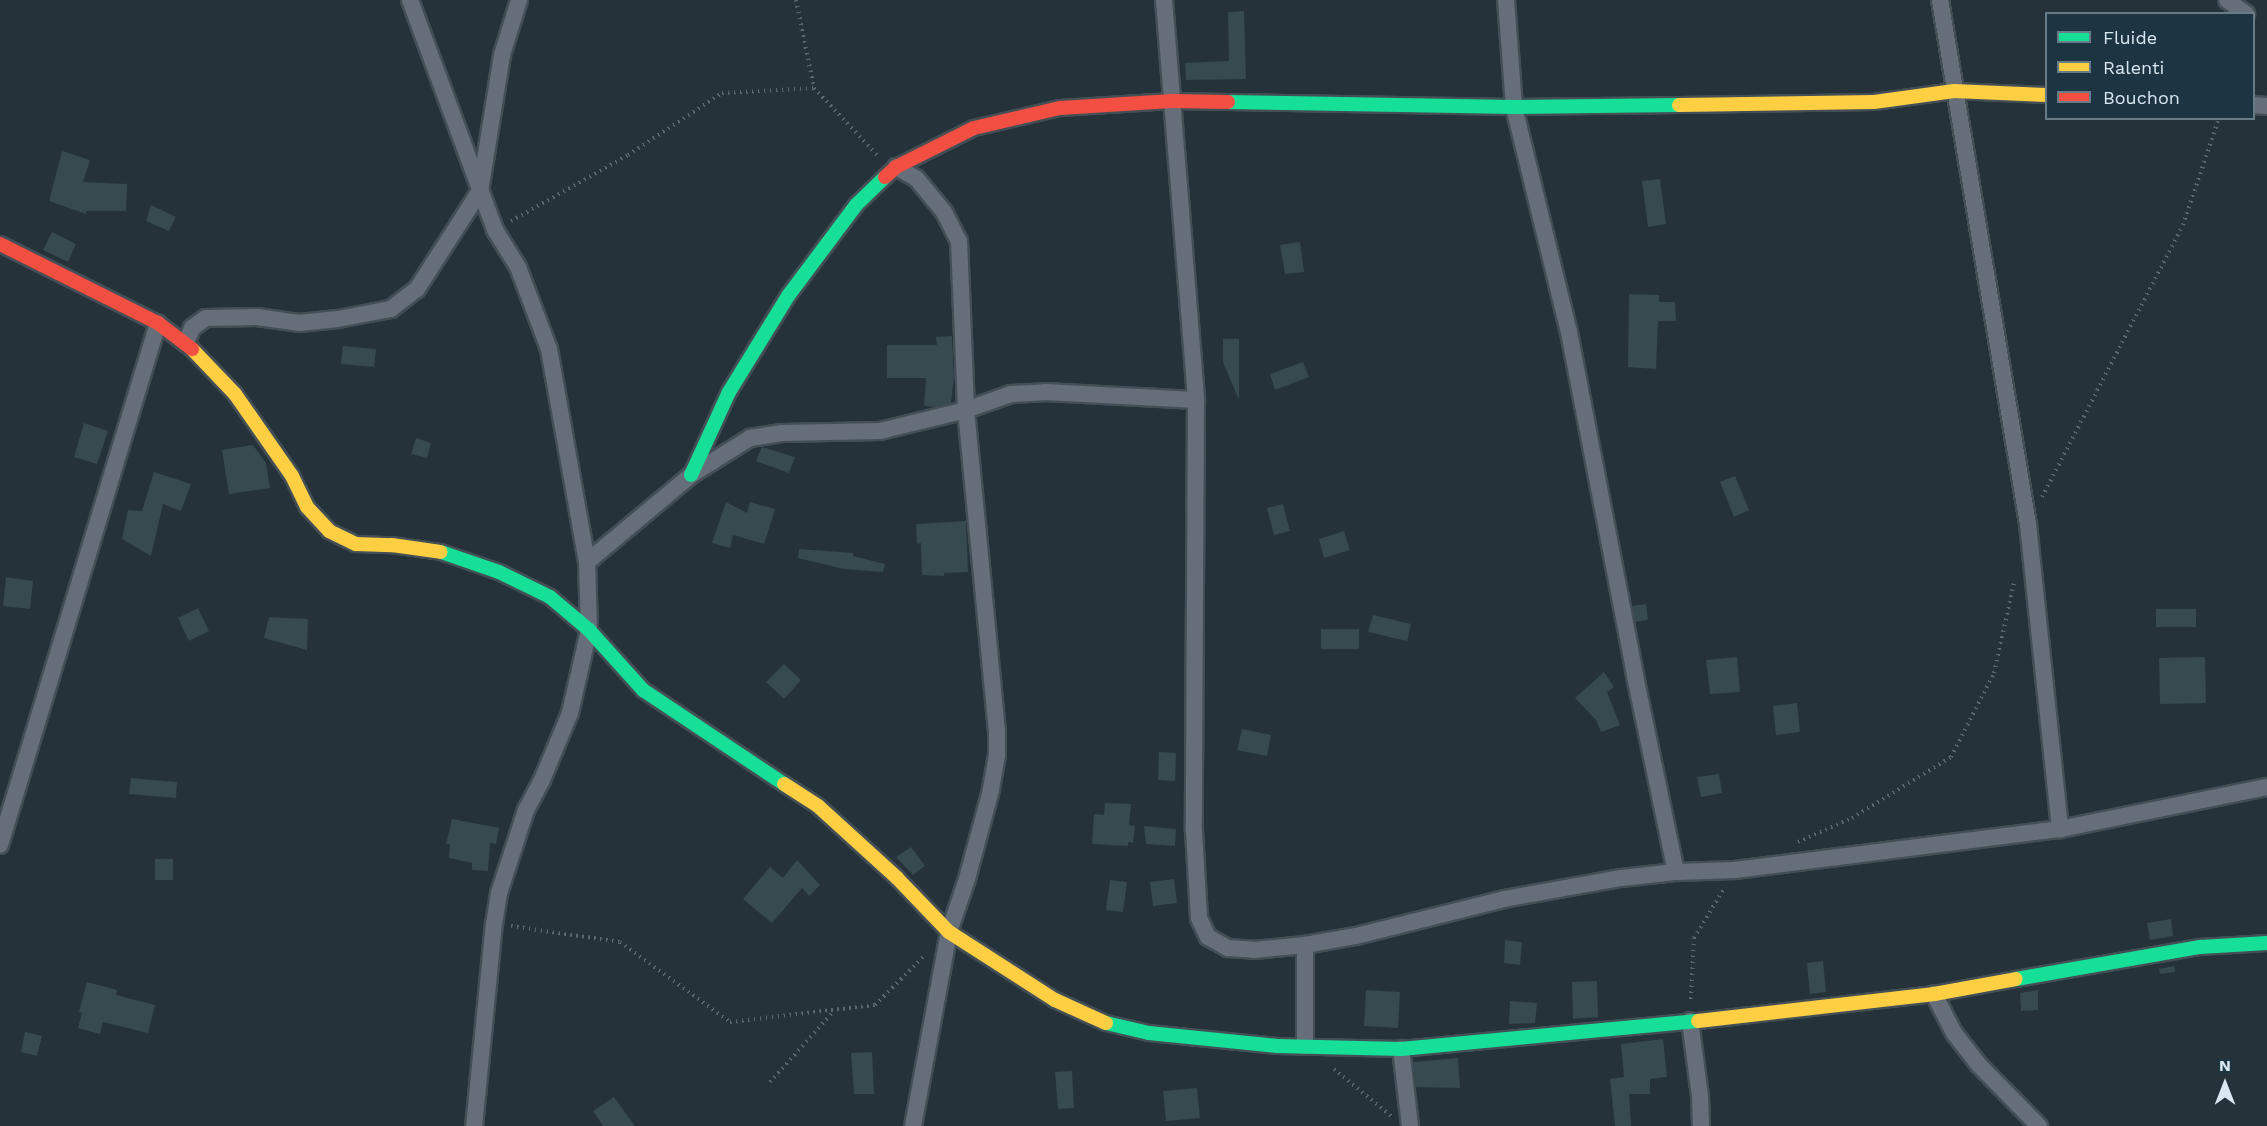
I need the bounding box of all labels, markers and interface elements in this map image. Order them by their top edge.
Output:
legend [2045,12,2255,120]
text: Fluide [2103,27,2157,48]
text: Ralenti [2103,57,2164,78]
text: Bouchon [2103,87,2180,108]
north arrow [2195,1054,2255,1114]
text: N [2219,1056,2231,1075]

